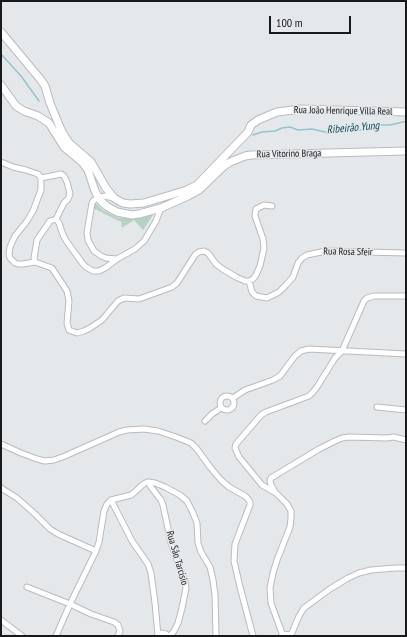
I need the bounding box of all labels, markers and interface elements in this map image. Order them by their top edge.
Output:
scale bar [271,8,353,34]
text: 100 m [276,15,303,30]
street label: Rua João Henrique Villa Real [294,104,392,118]
water label: Ribeirão Yung [326,119,380,137]
street label: Rua Vitorino Braga [257,147,321,161]
street label: Rua Rosa Sfeir [323,246,373,258]
street label: Rua São Tarcísio [164,529,190,587]

